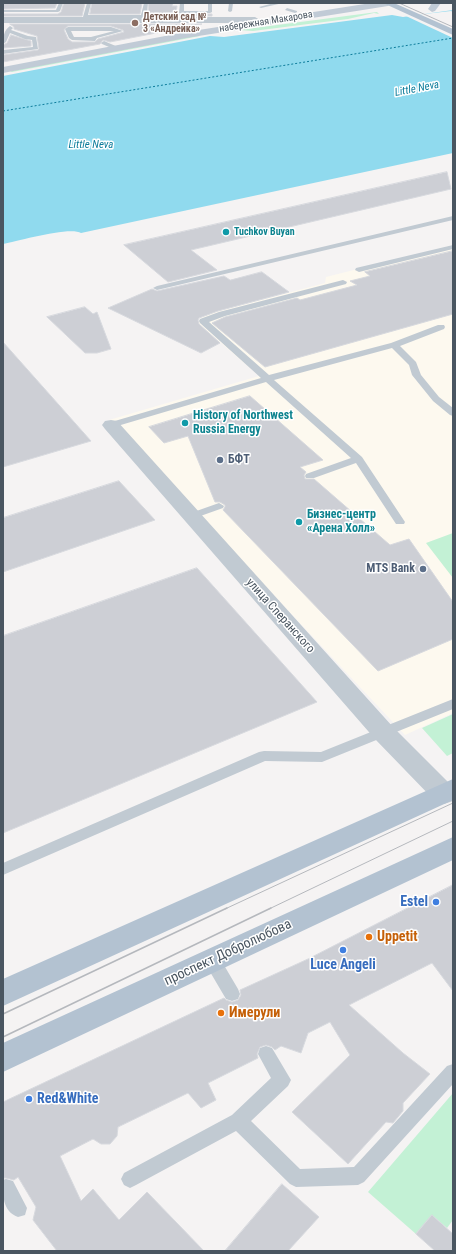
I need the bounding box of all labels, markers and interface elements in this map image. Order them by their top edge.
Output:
street label: набережная Макарова [218,9,314,35]
place label: Детский сад № 3 «Андрейка» [143,11,206,34]
marker: Детский сад № 3 «Андрейка» [130,18,140,28]
water label: Little Neva [394,78,440,100]
water label: Little Neva [69,138,113,152]
place label: Tuchkov Buyan [234,226,295,238]
marker: Tuchkov Buyan [221,227,231,237]
place label: History of Northwest Russia Energy [193,409,293,437]
marker: History of Northwest Russia Energy [180,418,190,428]
place label: БФТ [228,453,250,467]
marker: БФТ [215,455,225,465]
place label: Бизнес-центр «Арена Холл» [307,508,376,536]
marker: Бизнес-центр «Арена Холл» [294,517,304,527]
place label: МТS Bank [366,562,415,576]
marker: МТS Bank [418,564,428,574]
street label: улица Сперанского [243,576,317,656]
place label: Estel [400,894,428,910]
marker: Estel [431,897,441,907]
street label: проспект Добролюбова [162,916,294,990]
place label: Uppetit [377,929,418,945]
marker: Uppetit [364,932,374,942]
marker: Luce Angeli [338,945,348,955]
place label: Luce Angeli [310,957,376,973]
place label: Имерули [229,1005,280,1021]
marker: Имерули [216,1008,226,1018]
place label: Red&White [37,1091,98,1107]
marker: Red&White [24,1094,34,1104]

